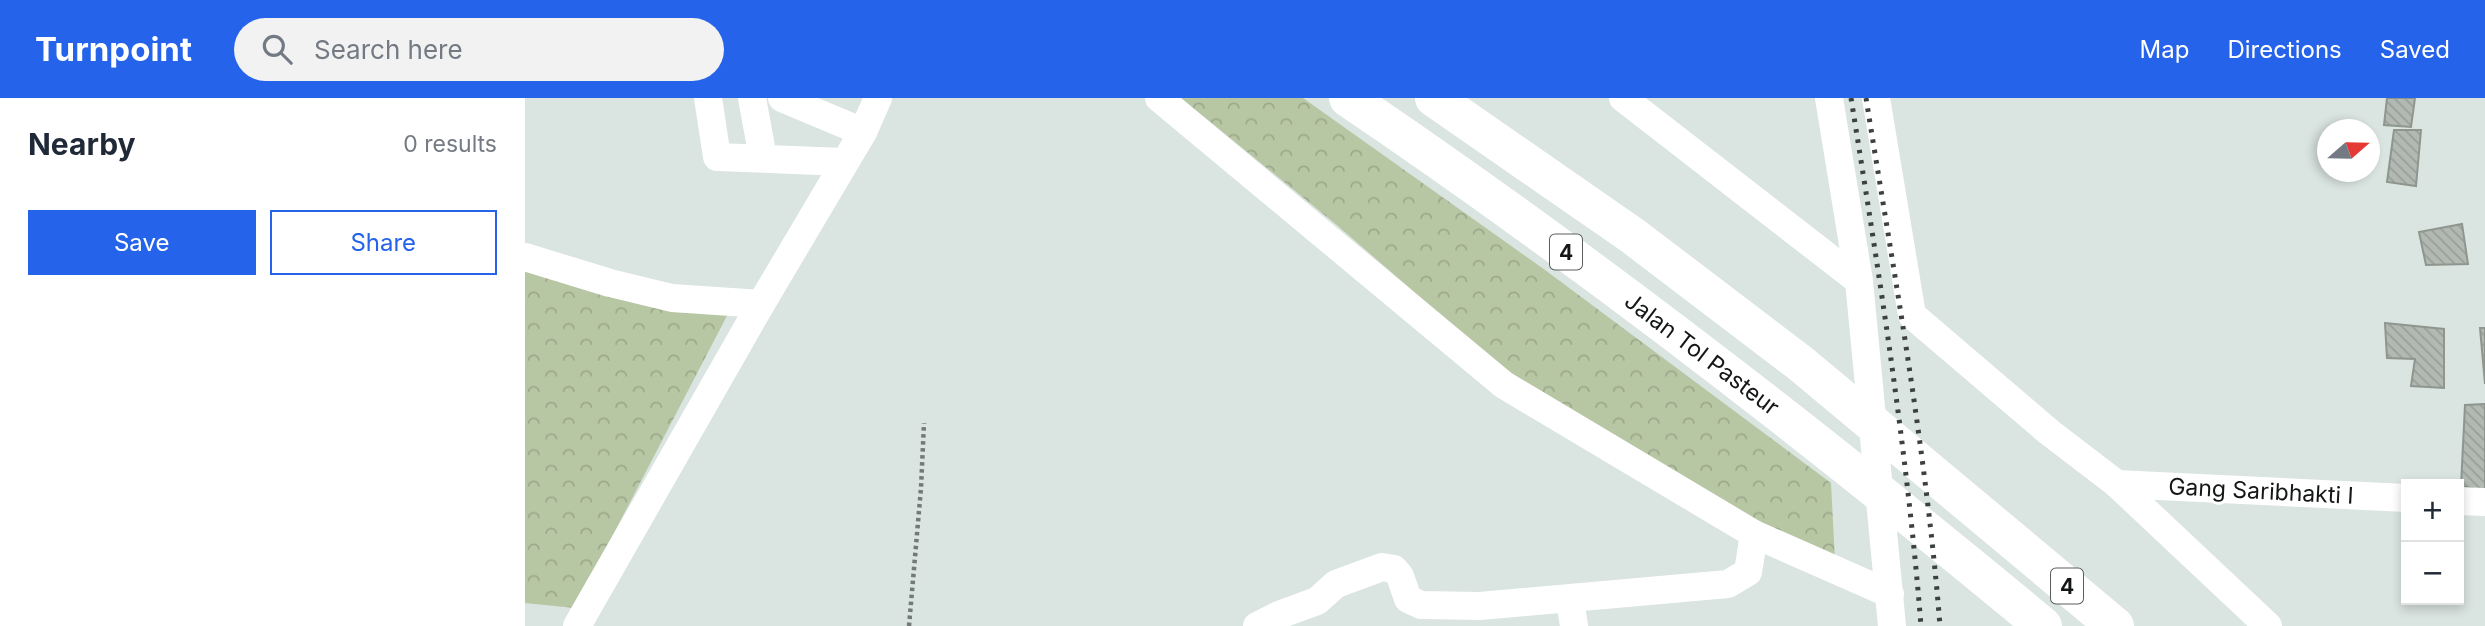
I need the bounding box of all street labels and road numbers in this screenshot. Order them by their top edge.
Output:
road number: 4 [1550,234,1582,270]
street label: Jalan Tol Pasteur [1619,287,1785,421]
street label: Gang Saribhakti I [2168,472,2354,510]
road number: 4 [2051,568,2083,603]

